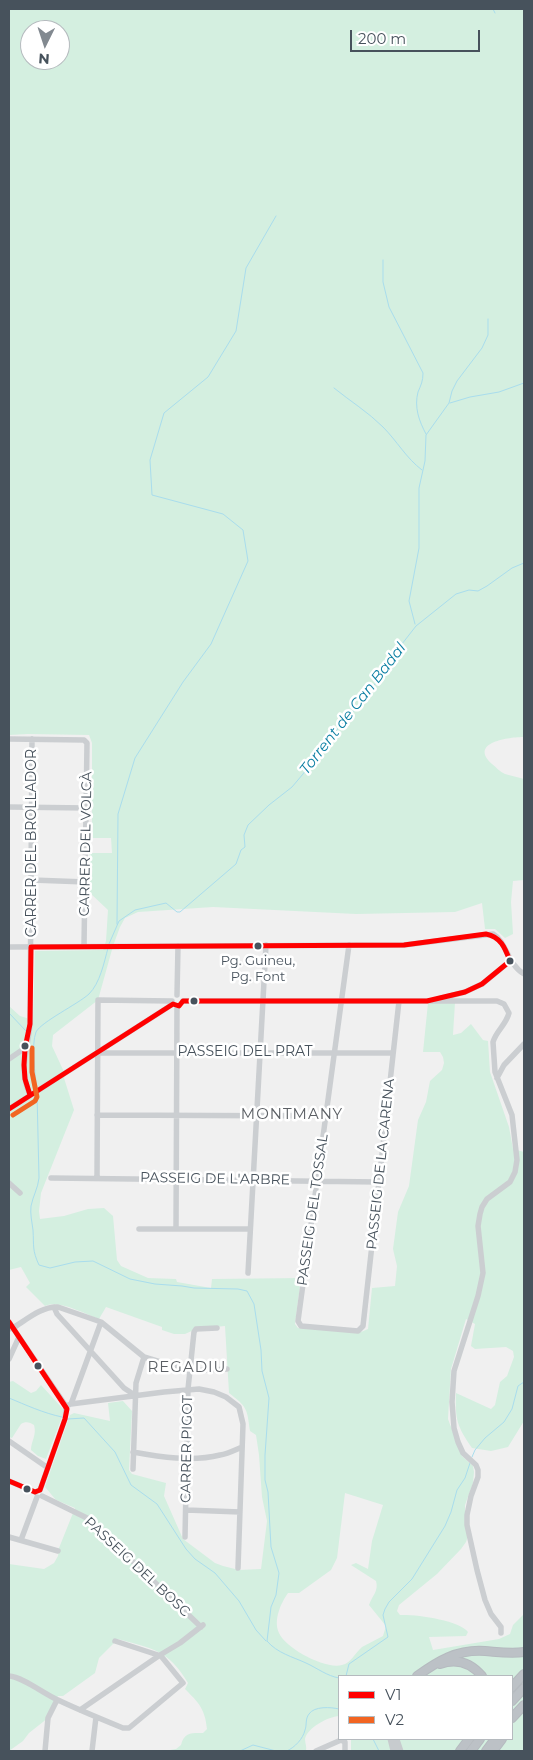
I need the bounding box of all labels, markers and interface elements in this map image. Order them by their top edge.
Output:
north arrow [20,20,70,70]
scale bar [353,20,483,52]
text: 200 m [358,29,406,48]
text: N [38,50,50,68]
water label: Torrent de Can Badal [296,640,410,778]
street label: CARRER DEL BROLLADOR [24,749,40,937]
street label: CARRER DEL VOLCÀ [76,771,96,917]
marker: Pg. Guineu, Pg. Font [253,941,263,951]
place label: Pg. Guineu, Pg. Font [221,953,295,984]
unlabelled marker [505,956,515,966]
unlabelled marker [189,996,199,1006]
unlabelled marker [20,1041,30,1051]
street label: PASSEIG DEL PRAT [177,1044,313,1060]
street label: PASSEIG DE LA CARENA [364,1078,398,1250]
district label: MONTMANY [240,1106,344,1124]
street label: PASSEIG DEL TOSSAL [294,1133,332,1287]
street label: PASSEIG DE L'ARBRE [140,1169,290,1189]
district label: REGADIU [147,1359,227,1377]
unlabelled marker [33,1361,43,1371]
street label: CARRER PIGOT [178,1395,196,1503]
unlabelled marker [22,1484,32,1494]
street label: PASSEIG DEL BOSC [81,1514,193,1620]
legend [338,1675,513,1740]
text: V1 [385,1685,401,1704]
text: V2 [385,1710,404,1729]

